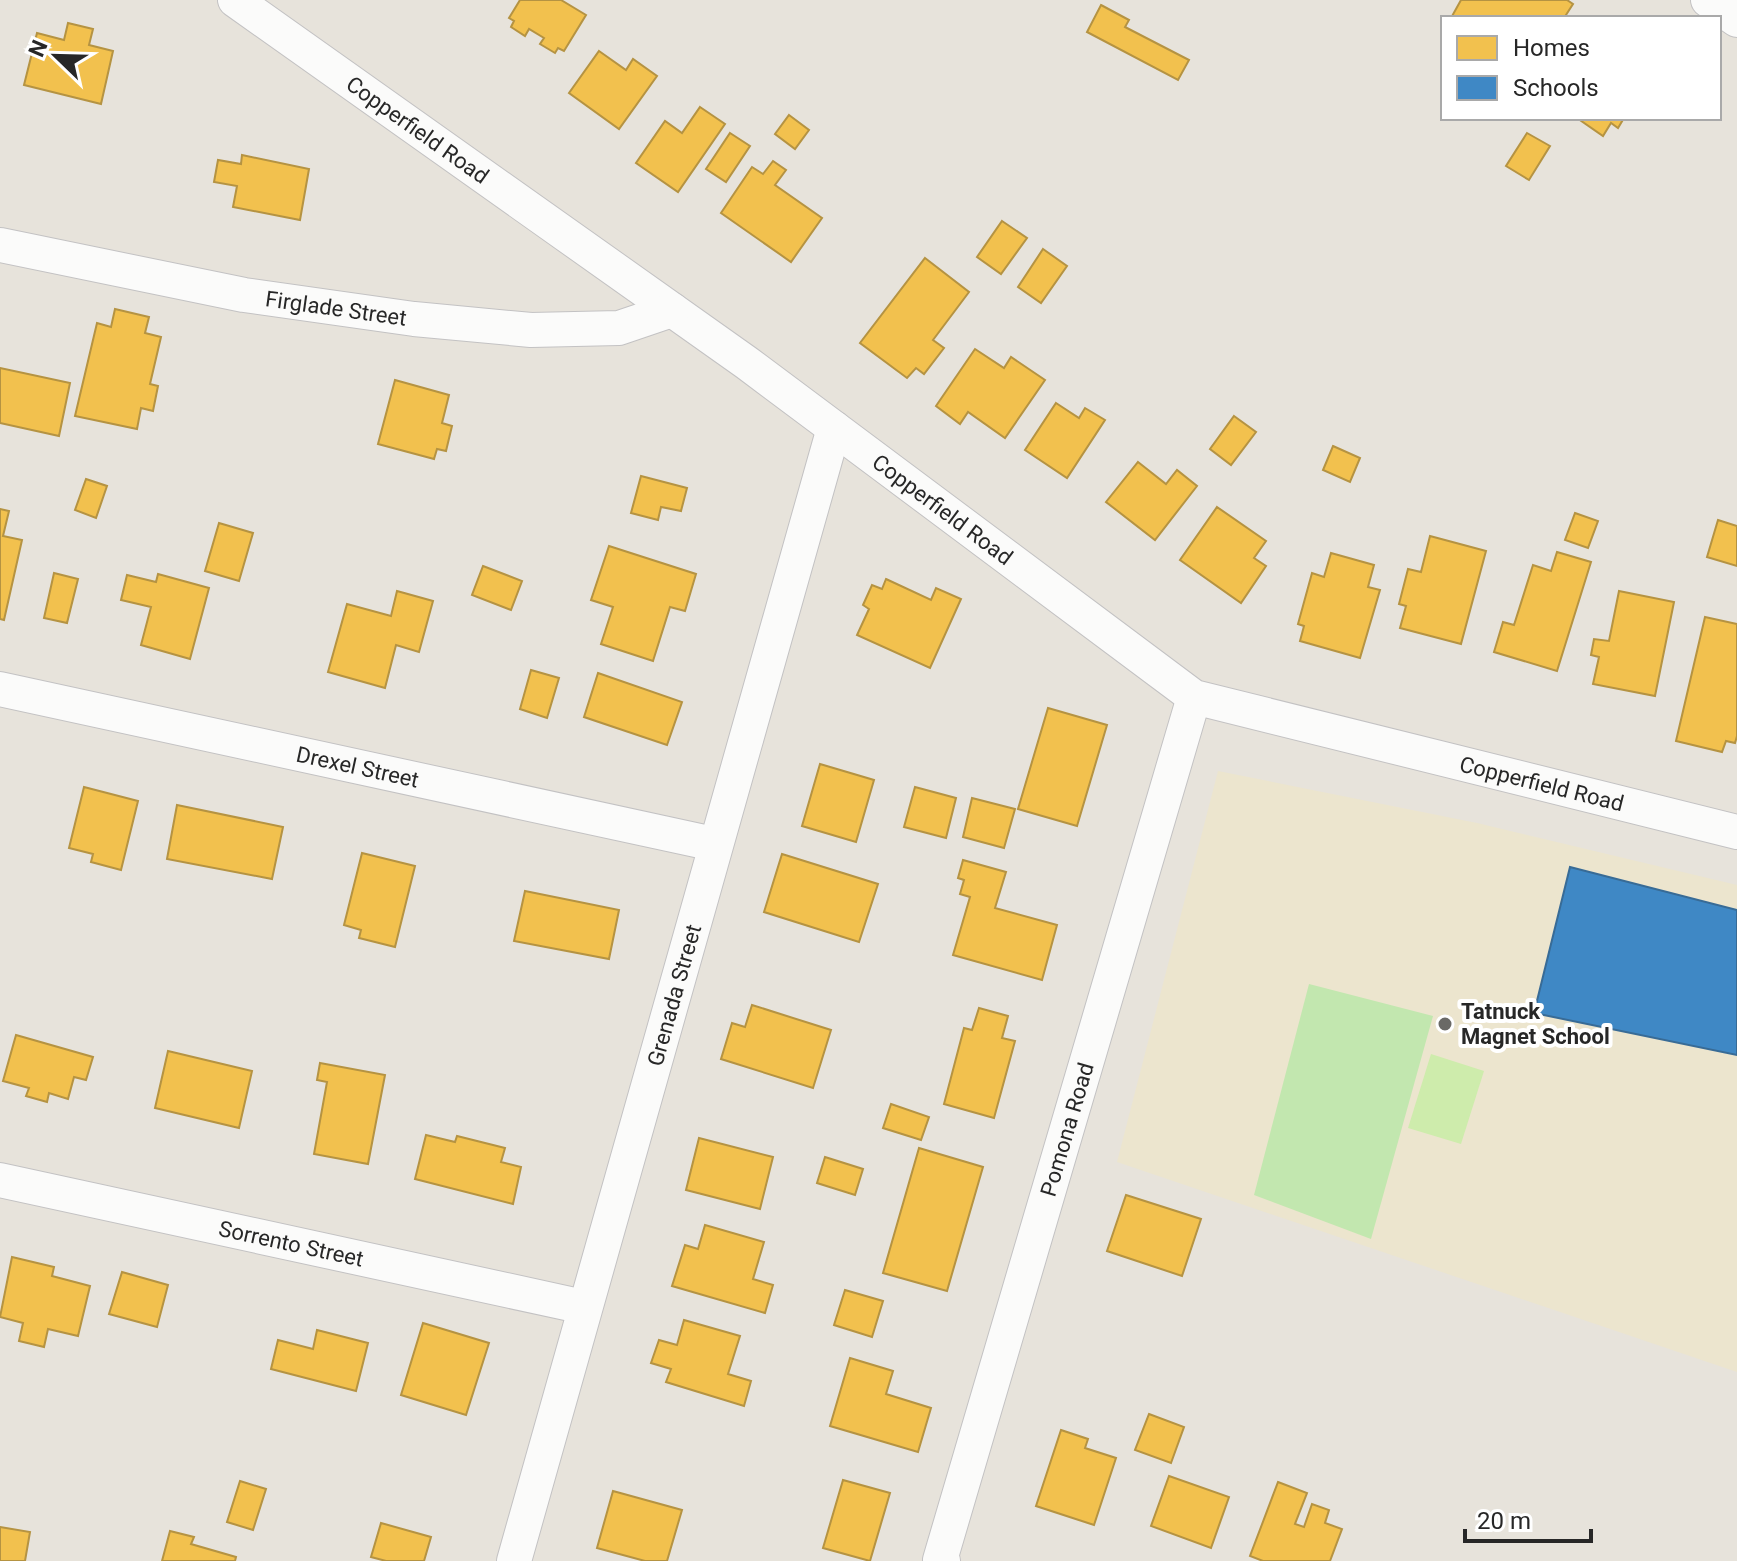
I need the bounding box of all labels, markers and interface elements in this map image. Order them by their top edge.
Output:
north arrow [16,16,96,96]
legend [1441,16,1721,120]
text: Homes [1513,34,1590,62]
text: N [24,36,53,60]
street label: Copperfield Road [342,71,494,188]
text: Schools [1513,74,1599,102]
street label: Firglade Street [264,286,408,330]
street label: Copperfield Road [868,449,1018,570]
street label: Drexel Street [294,741,421,792]
street label: Copperfield Road [1457,751,1626,816]
street label: Grenada Street [642,921,706,1069]
place label: Tatnuck Magnet School [1461,999,1610,1049]
marker: Tatnuck Magnet School [1436,1015,1454,1033]
street label: Pomona Road [1035,1060,1098,1199]
street label: Sorrento Street [217,1215,366,1271]
scale bar [1465,1493,1591,1543]
text: 20 m [1477,1507,1531,1535]

